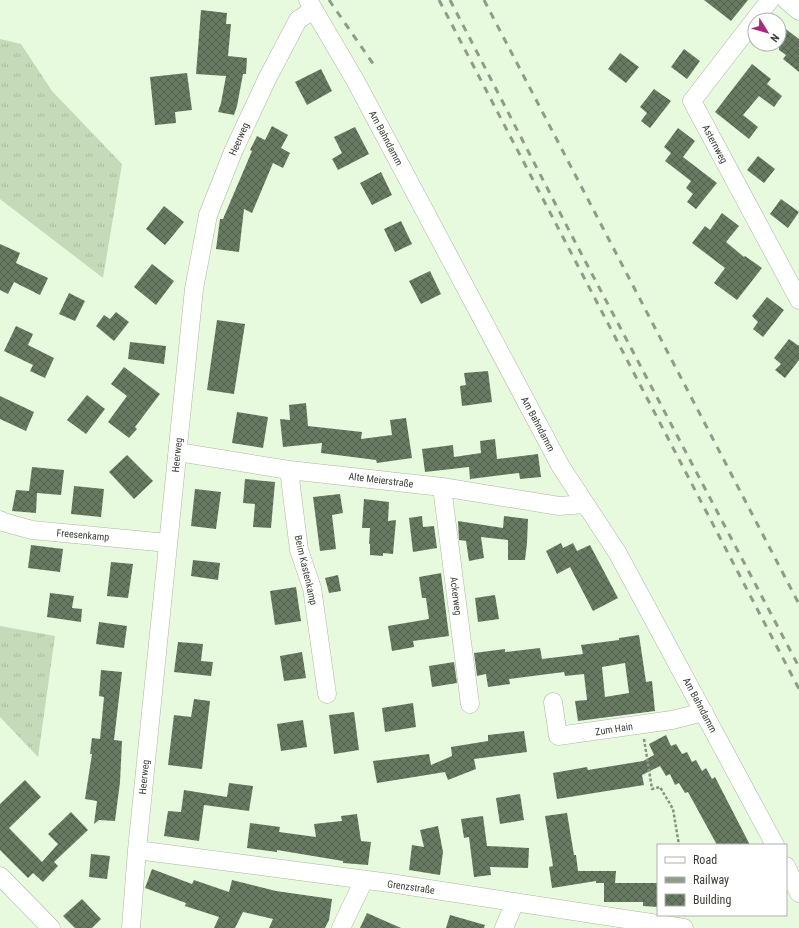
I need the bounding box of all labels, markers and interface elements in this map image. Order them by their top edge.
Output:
north arrow [747,12,787,52]
text: N [767,31,782,45]
street label: Am Bahndamm [367,109,405,167]
street label: Heerweg [227,121,251,157]
street label: Asternweg [700,123,730,165]
street label: Am Bahndamm [519,395,557,453]
street label: Heerweg [170,437,184,473]
street label: Alte Meierstraße [348,471,414,489]
street label: Freesenkamp [56,527,110,543]
street label: Beim Kastenkamp [293,534,319,606]
street label: Ackerweg [448,576,464,616]
street label: Am Bahndamm [681,676,719,734]
street label: Zum Hain [594,721,634,737]
street label: Heerweg [137,759,151,795]
legend [657,844,787,916]
text: Road [693,853,717,867]
text: Railway [693,873,729,887]
street label: Grenzstraße [387,878,436,896]
text: Building [693,893,731,907]

